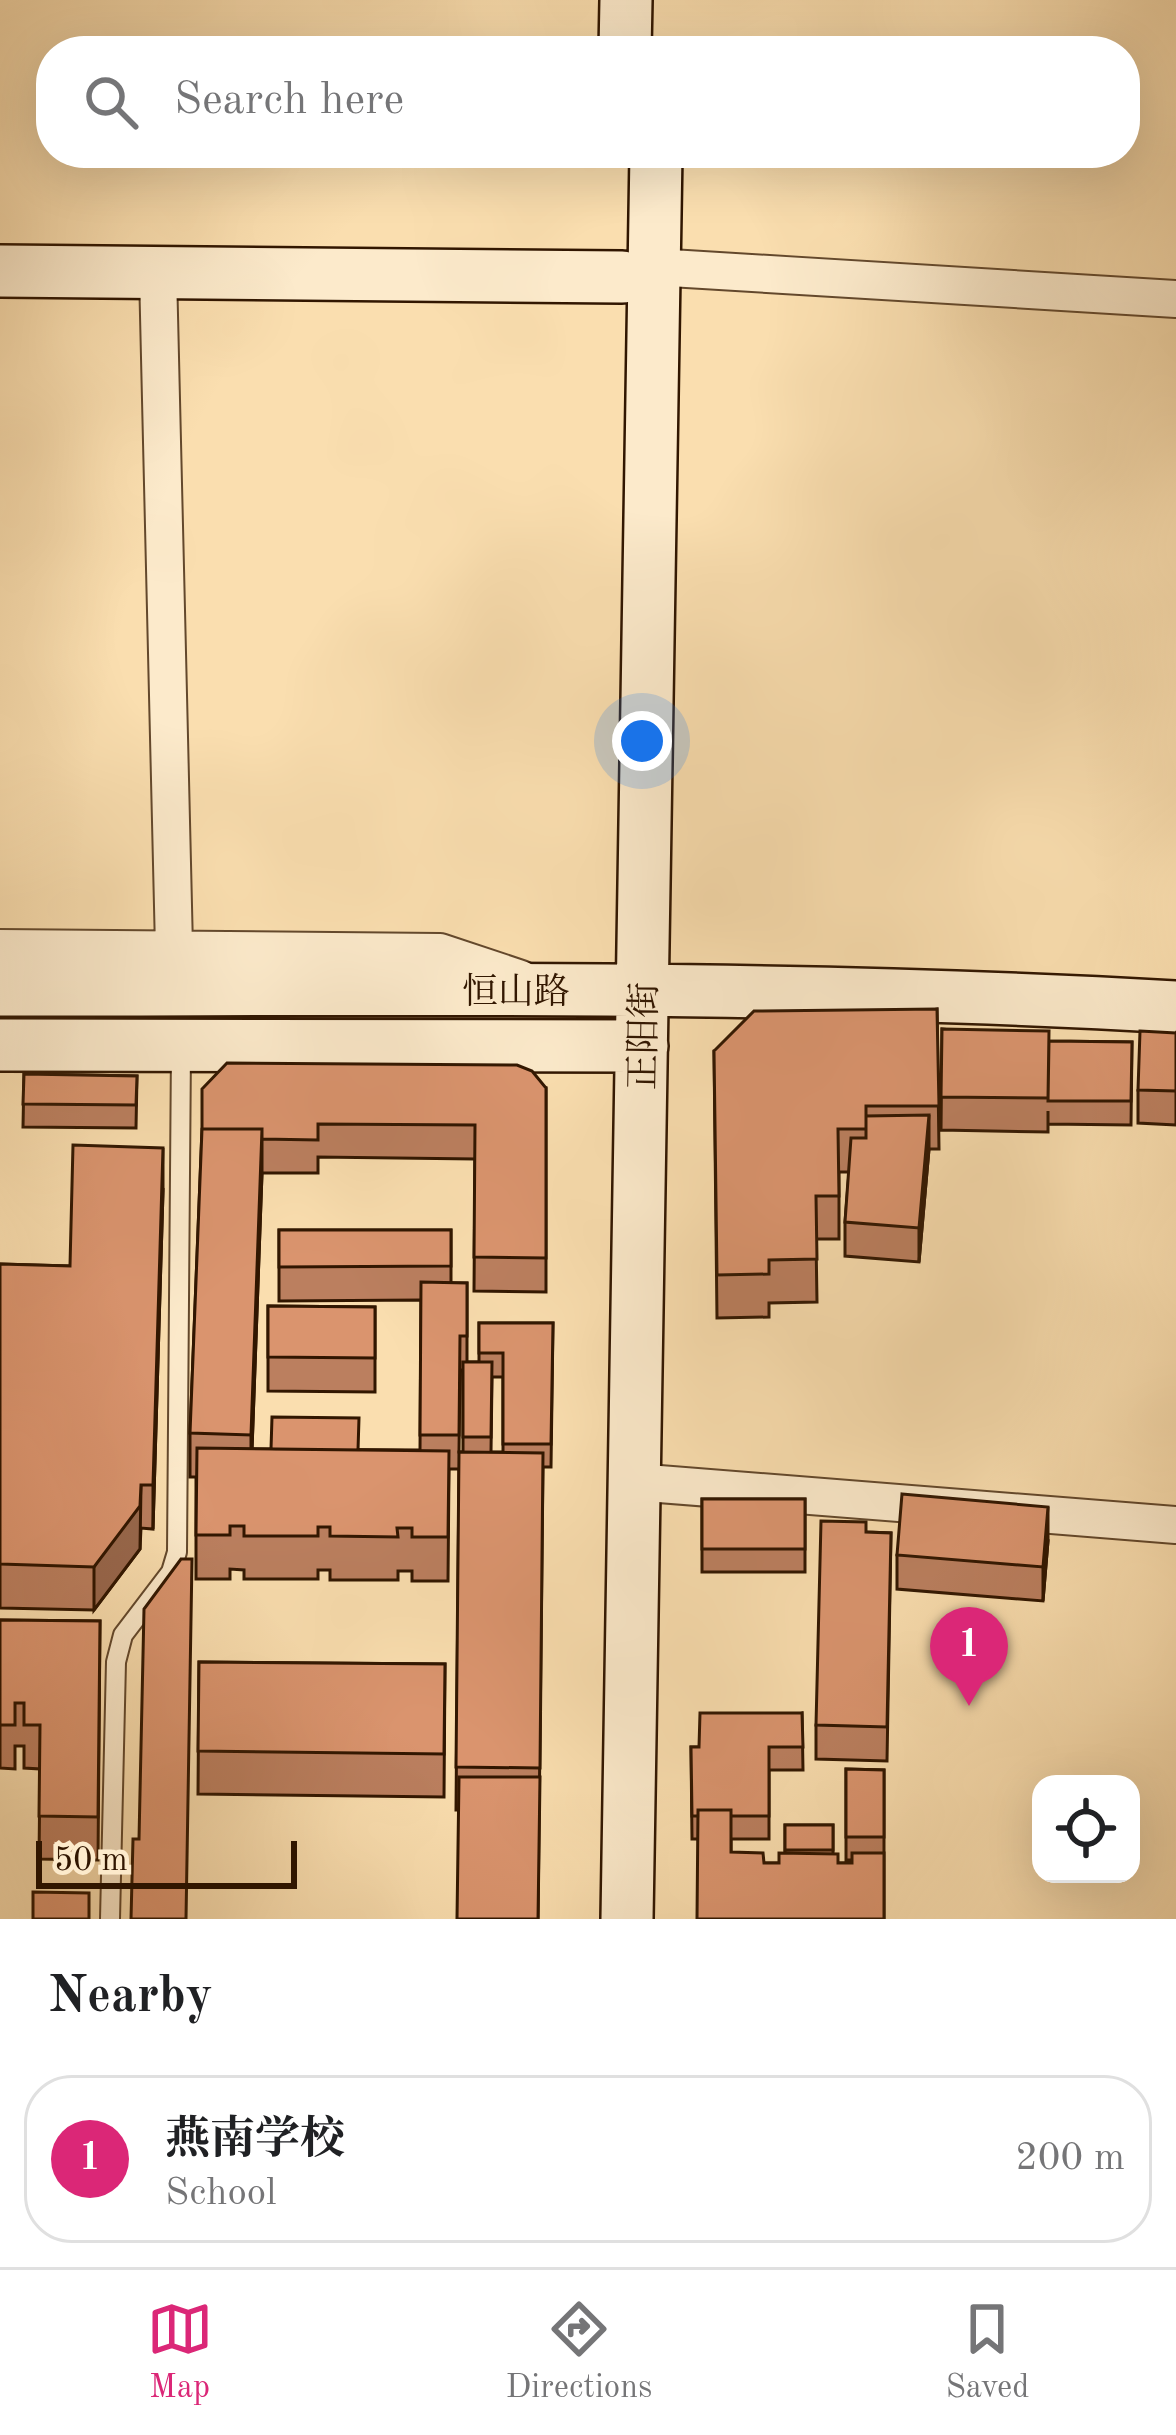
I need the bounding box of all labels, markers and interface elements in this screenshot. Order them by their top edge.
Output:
search box [36,36,1140,168]
icon: search [78,69,144,135]
text: Search here [174,79,404,124]
your location [612,711,672,771]
street label: 恒山路 [462,972,570,1012]
street label: 正阳街 [624,982,665,1090]
pin: 1 [930,1607,1008,1706]
map controls [1032,1775,1140,1883]
button: locate [1032,1775,1140,1883]
scale bar [36,1835,297,1888]
text: 50 m [54,1845,128,1878]
text: Nearby [48,1972,213,2023]
text: 燕南学校 [165,2119,345,2164]
text: 1 [79,2139,101,2178]
text: 200 m [1015,2139,1125,2178]
text: School [165,2174,277,2213]
tab: Map [147,2296,213,2409]
tab: Directions [506,2296,652,2409]
tab: Saved [945,2296,1029,2409]

